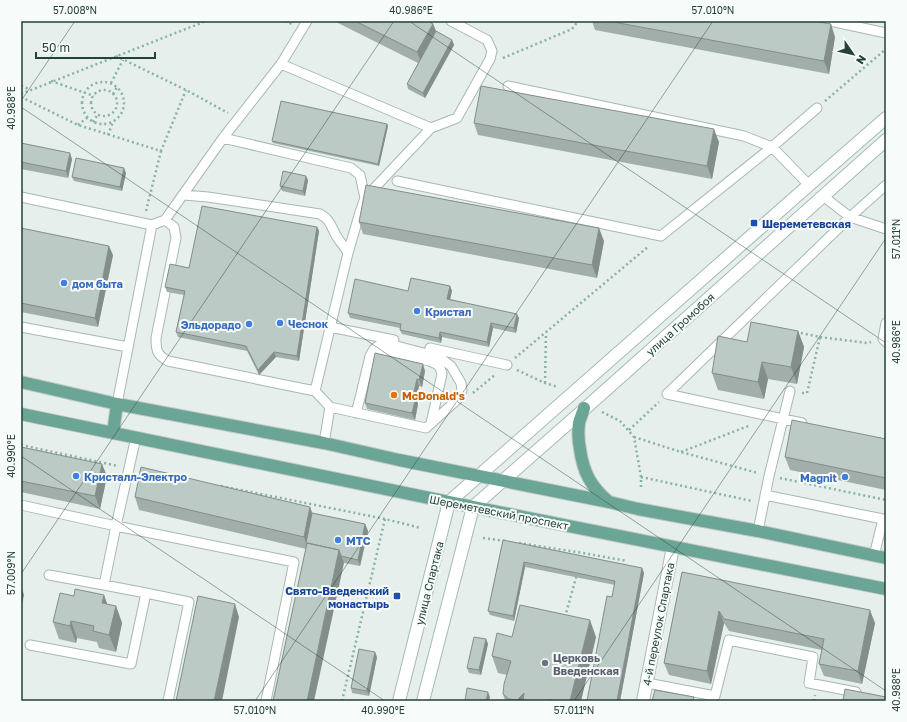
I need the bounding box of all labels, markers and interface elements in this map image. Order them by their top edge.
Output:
text: 57.008°N [53,4,97,16]
text: 40.986°E [389,4,433,16]
text: 57.010°N [692,4,734,16]
scale bar [36,34,155,60]
north arrow [833,34,873,74]
text: 50 m [42,40,70,55]
text: N [854,53,869,67]
text: 40.988°E [5,86,17,130]
place label: Шереметевская [762,217,851,230]
marker: Шереметевская [749,218,759,228]
text: 57.011°N [890,219,902,259]
place label: дом быта [72,277,123,290]
marker: дом быта [59,278,69,288]
street label: улица Громобоя [643,290,717,358]
place label: Кристал [425,305,471,318]
marker: Кристал [412,306,422,316]
place label: Чеснок [288,317,329,330]
place label: Эльдорадо [181,318,241,331]
marker: Чеснок [275,318,285,328]
marker: Эльдорадо [244,319,254,329]
text: 40.986°E [890,320,902,364]
place label: McDonald's [402,389,465,402]
marker: McDonald's [389,390,399,400]
text: 40.990°E [5,434,17,478]
place label: Кристалл-Электро [84,470,187,483]
marker: Кристалл-Электро [71,471,81,481]
place label: Magnit [800,471,838,484]
marker: Magnit [840,472,850,482]
street label: Шереметевский проспект [428,492,570,532]
place label: МТС [346,534,371,547]
marker: МТС [333,535,343,545]
street label: улица Спартака [412,540,446,626]
text: 57.009°N [5,551,17,595]
street label: 4-й переулок Спартака [640,561,676,687]
place label: Свято-Введенский монастырь [285,584,389,610]
marker: Свято-Введенский монастырь [392,591,402,601]
place label: Церковь Введенская [553,651,619,677]
marker: Церковь Введенская [540,658,550,668]
text: 40.988°E [890,668,902,712]
text: 57.010°N [234,704,276,716]
text: 40.990°E [361,704,405,716]
text: 57.011°N [554,704,594,716]

